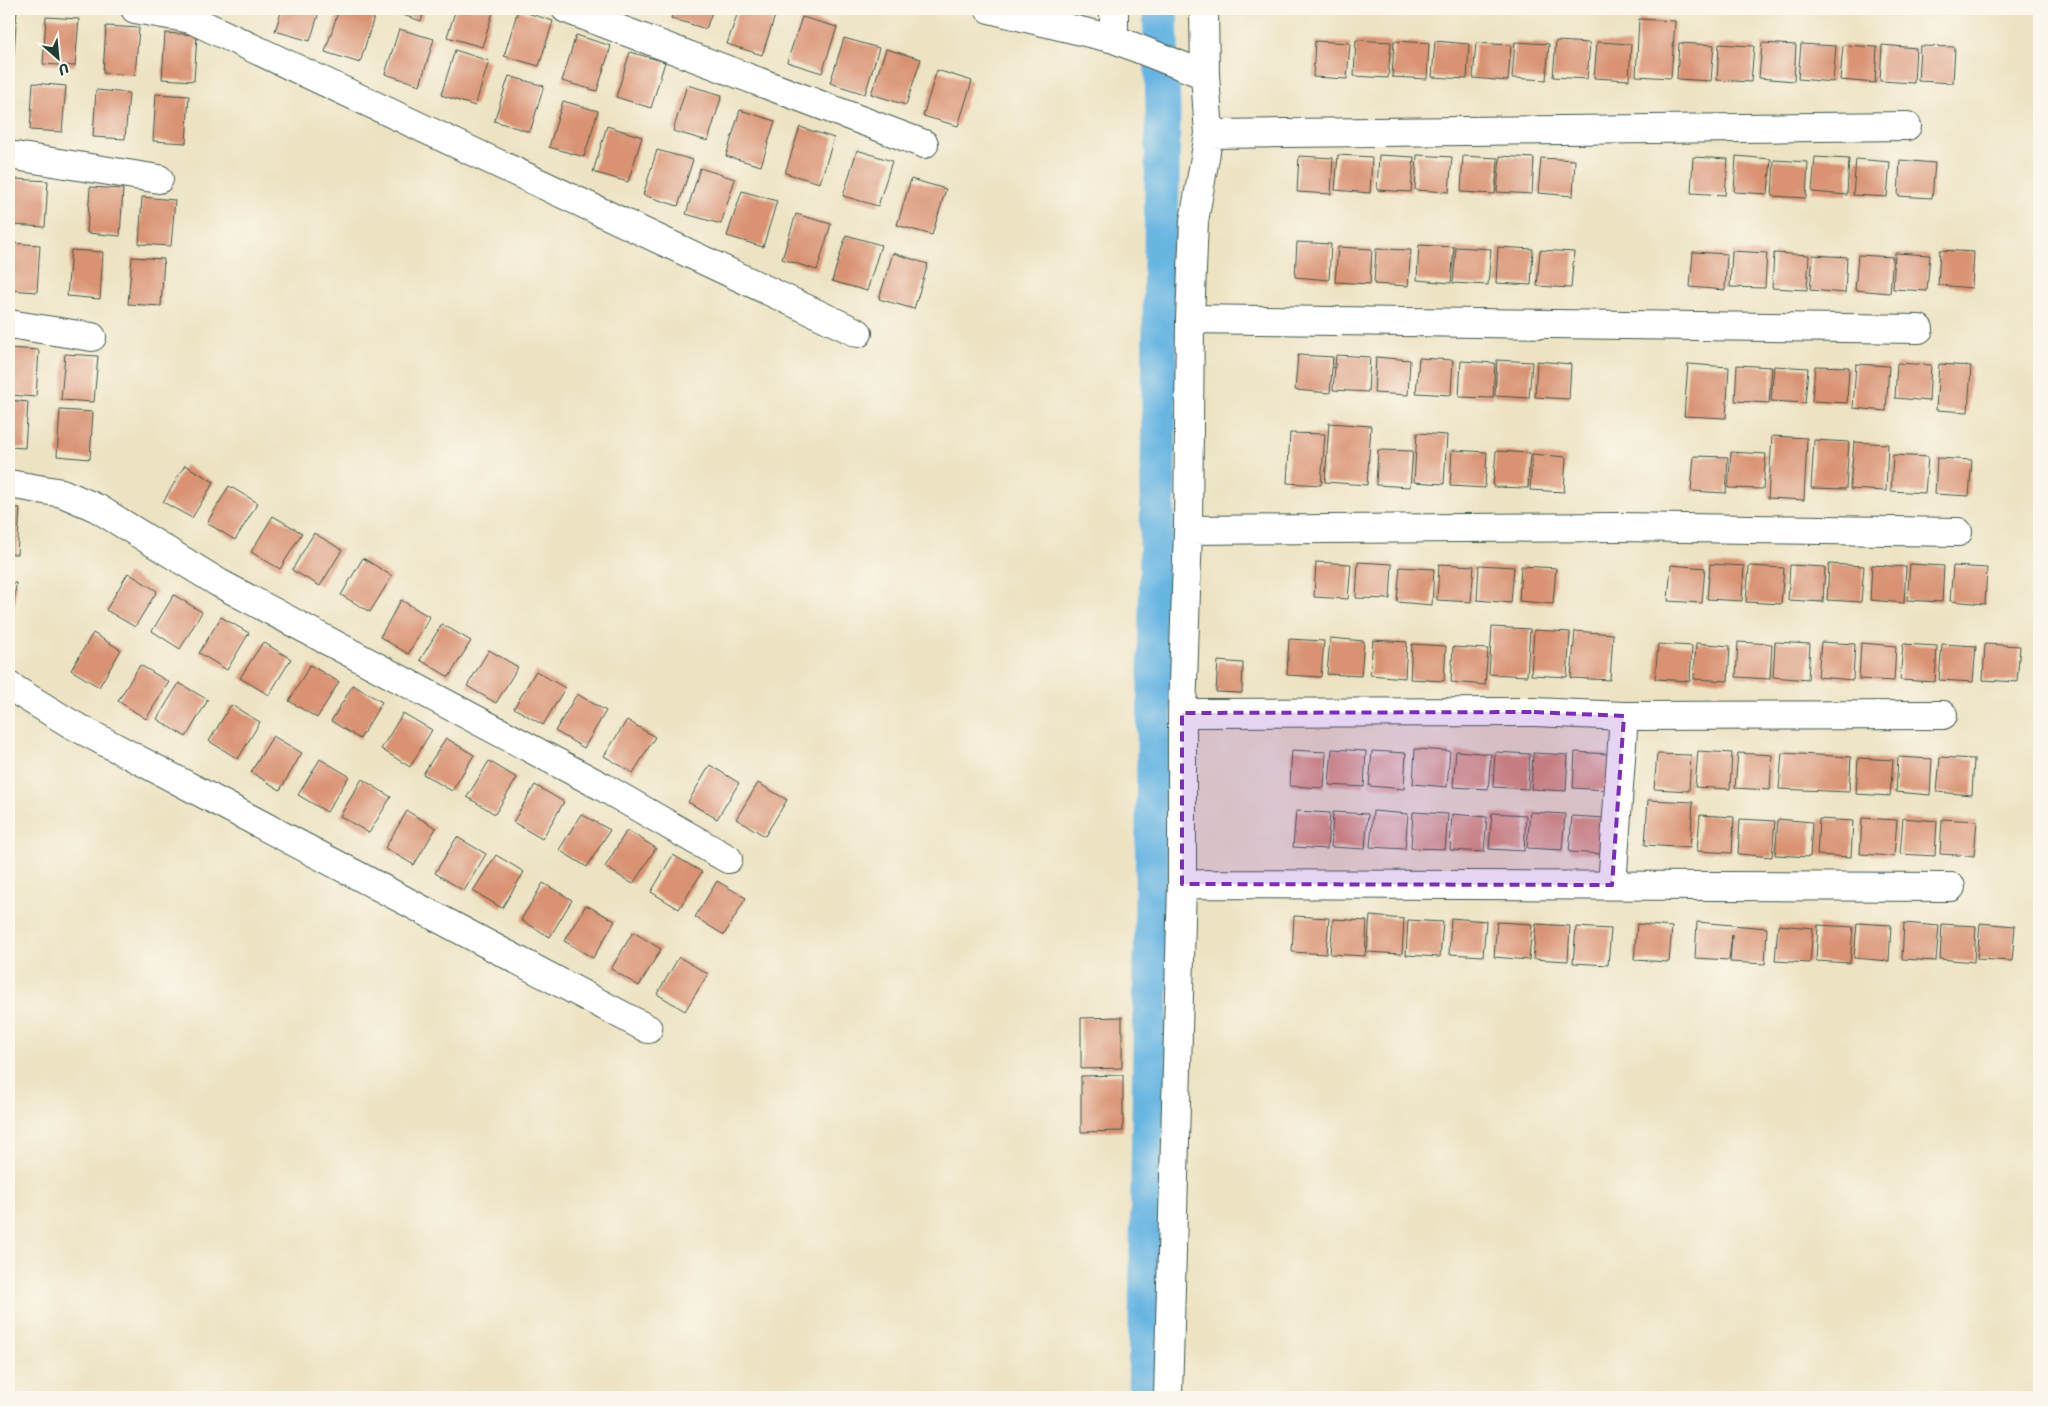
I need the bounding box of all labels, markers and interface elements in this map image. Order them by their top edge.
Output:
north arrow [32,32,82,82]
text: U [53,56,73,83]

